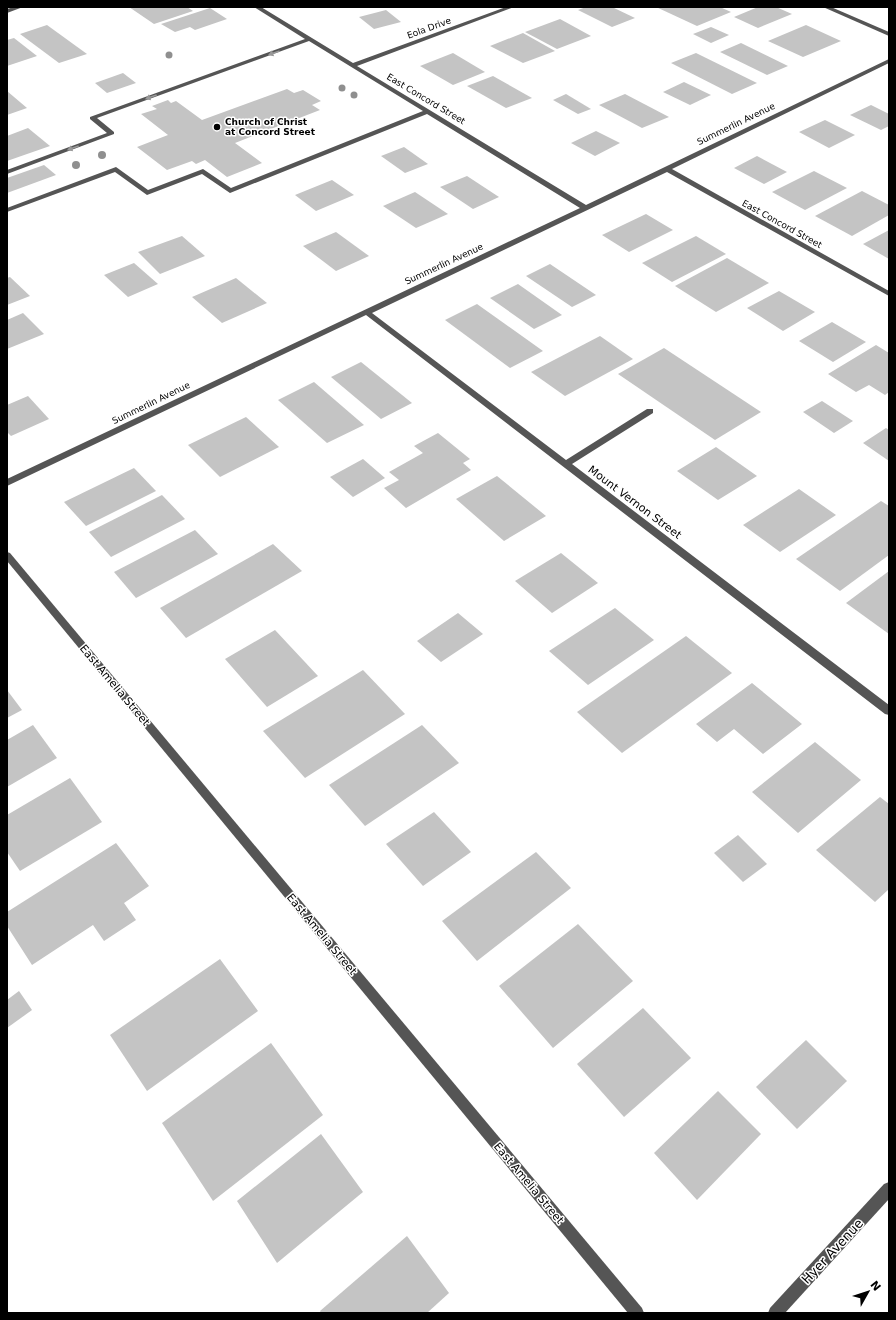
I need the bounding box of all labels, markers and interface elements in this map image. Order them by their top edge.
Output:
street label: Eola Drive [406,15,453,41]
one-way arrow [267,50,279,56]
street label: East Concord Street [385,72,467,127]
one-way arrow [145,94,157,100]
street label: Summerlin Avenue [696,101,777,147]
place label: Church of Christ at Concord Street [225,117,316,137]
marker: Church of Christ at Concord Street [212,122,222,132]
one-way arrow [66,145,78,151]
street label: East Concord Street [740,198,824,250]
street label: Summerlin Avenue [403,241,485,287]
street label: Summerlin Avenue [111,380,192,426]
street label: Mount Vernon Street [586,463,684,542]
street label: East Amelia Street [77,642,153,729]
street label: East Amelia Street [284,891,360,978]
street label: East Amelia Street [491,1140,567,1227]
street label: Hyer Avenue [798,1216,866,1287]
north arrow [848,1272,888,1312]
text: N [867,1278,883,1294]

